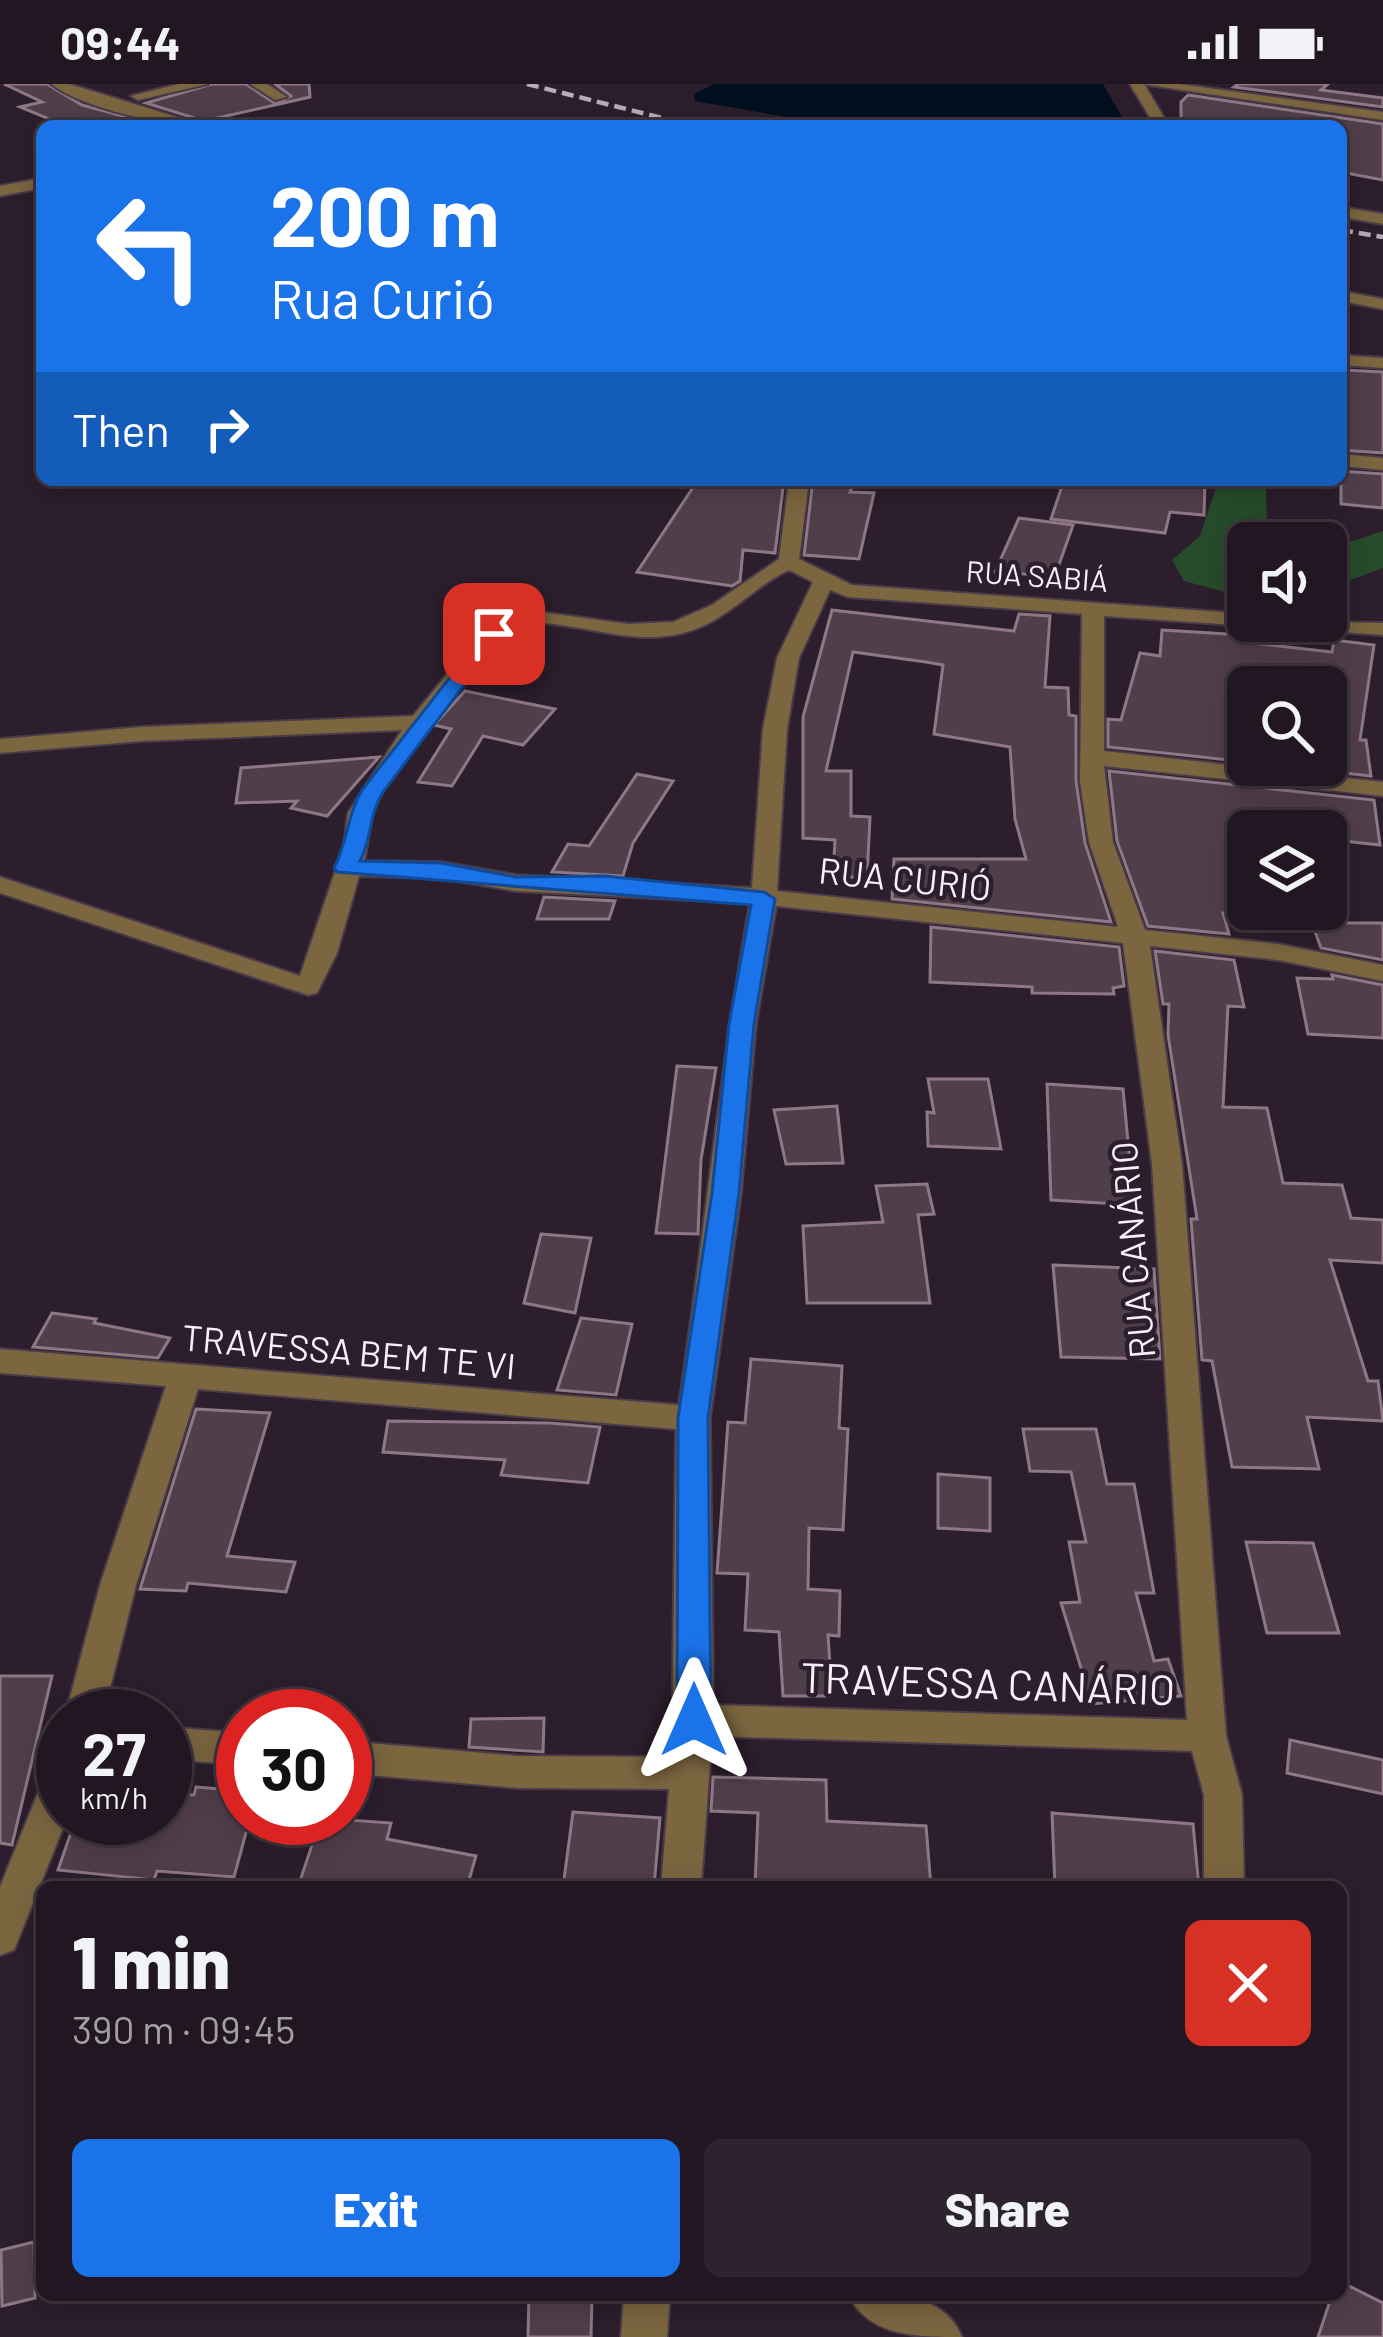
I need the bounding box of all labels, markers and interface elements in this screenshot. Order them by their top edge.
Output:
text: 09:44 [60,15,180,69]
text: 200 m [270,163,500,264]
icon: left [72,168,228,324]
text: Rua Curió [270,265,494,330]
icon: right [194,396,260,462]
text: Then [72,402,170,456]
map controls [1227,522,1347,930]
button: sound [1227,522,1347,642]
street label: RUA SABIÁ [965,552,1109,598]
pin [443,583,545,685]
icon: arrive [461,601,527,667]
button: search [1227,666,1347,786]
button: layers [1227,810,1347,930]
street label: RUA CURIÓ [817,847,993,908]
street label: RUA CANÁRIO [1101,1140,1162,1360]
street label: TRAVESSA BEM TE VI [180,1314,518,1387]
street label: TRAVESSA CANÁRIO [800,1650,1176,1714]
position arrow [631,1657,757,1783]
speed limit sign: 30 [216,1689,372,1845]
text: 27 [82,1716,146,1788]
text: km/h [80,1779,148,1815]
text: 1 min [72,1917,230,2003]
button: close [1185,1920,1311,2046]
text: 390 m · 09:45 [72,2005,295,2052]
button: Exit [72,2139,680,2277]
button: Share [704,2139,1311,2277]

